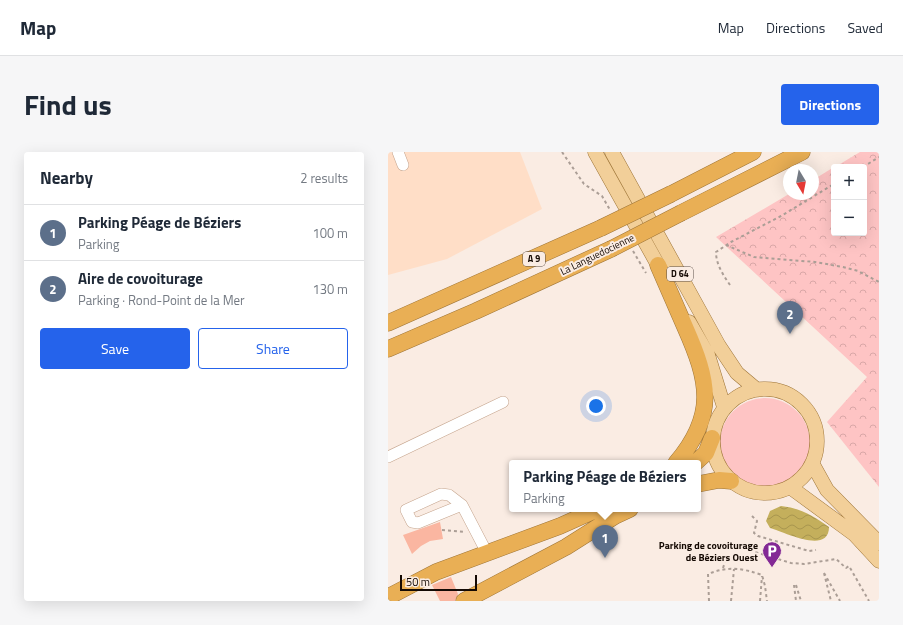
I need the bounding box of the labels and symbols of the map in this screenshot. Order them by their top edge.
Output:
north arrow [783,164,819,200]
street label: La Languedocienne [558,230,637,279]
road number: A 9 [523,252,545,266]
road number: D 64 [667,267,693,281]
pin: 2 [777,301,803,334]
your location [586,396,606,416]
pin: 1 [592,525,618,558]
place label: Parking de covoiturage de Béziers Ouest [659,538,758,565]
parking icon: Parking de covoiturage de Béziers Ouest [761,540,783,568]
scale bar [400,573,477,592]

